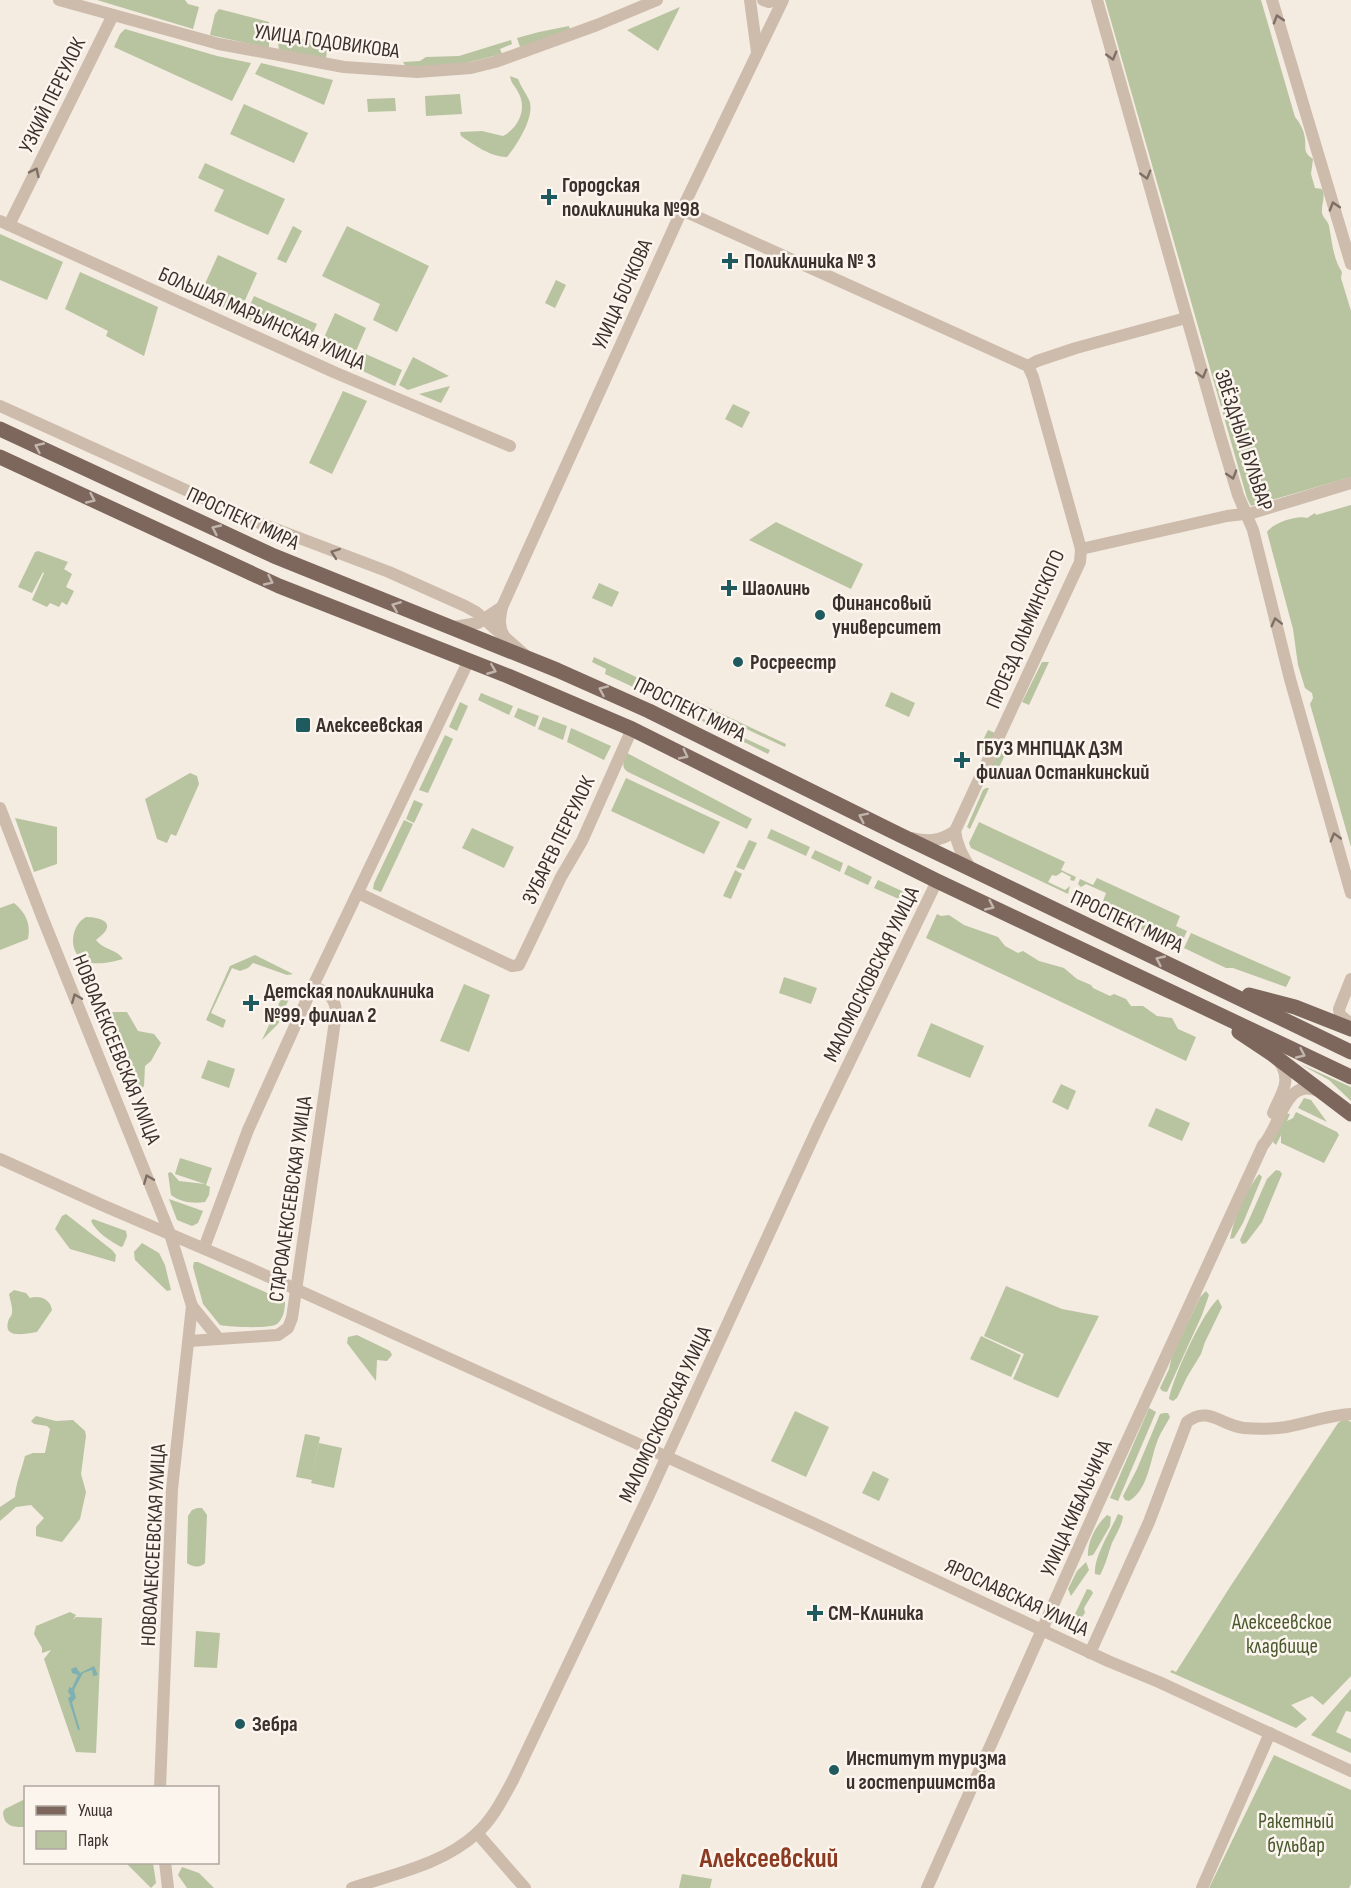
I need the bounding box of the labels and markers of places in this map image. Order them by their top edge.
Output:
place label: Городская поликлиника №98 [562,173,700,222]
marker: Городская поликлиника №98 [540,188,558,206]
place label: Поликлиника № 3 [744,249,876,274]
marker: Поликлиника № 3 [721,252,739,270]
place label: Шаолинь [742,576,810,601]
marker: Шаолинь [720,579,738,597]
place label: Финансовый университет [832,591,941,640]
marker: Финансовый университет [813,608,827,622]
place label: Росреестр [750,650,836,675]
marker: Росреестр [731,655,745,669]
place label: Алексеевская [315,713,423,738]
marker: Алексеевская [294,716,312,734]
place label: ГБУЗ МНПЦДК ДЗМ филиал Останкинский [976,736,1149,785]
marker: ГБУЗ МНПЦДК ДЗМ филиал Останкинский [953,751,971,769]
place label: Детская поликлиника №99, филиал 2 [264,979,434,1028]
marker: Детская поликлиника №99, филиал 2 [242,994,260,1012]
place label: СМ-Клиника [828,1601,924,1626]
marker: СМ-Клиника [806,1604,824,1622]
place label: Зебра [252,1712,298,1737]
marker: Зебра [233,1717,247,1731]
place label: Институт туризма и гостеприимства [846,1746,1006,1795]
marker: Институт туризма и гостеприимства [827,1763,841,1777]

